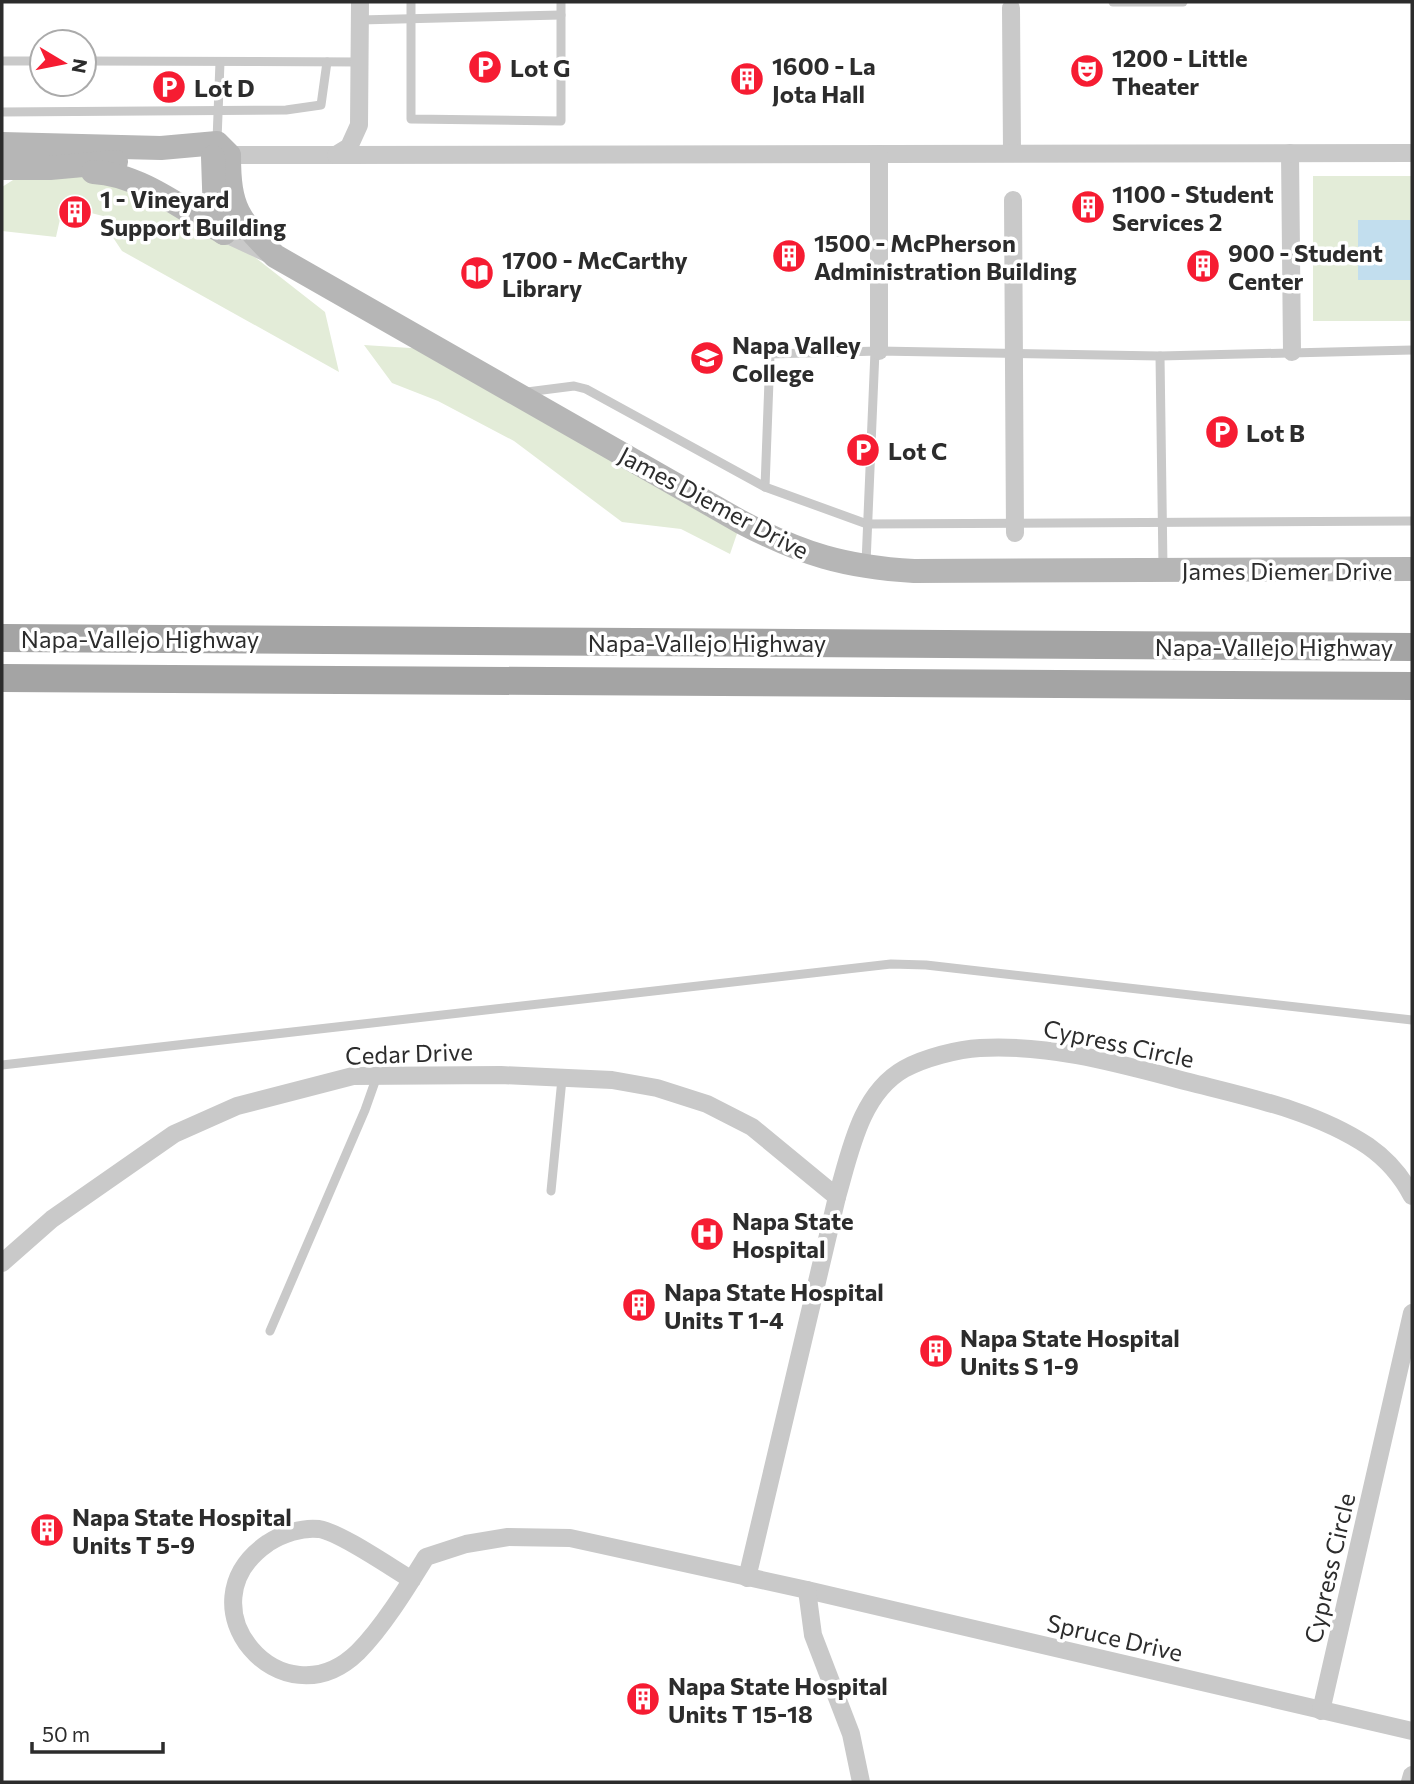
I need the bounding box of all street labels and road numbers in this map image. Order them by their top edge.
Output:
street label: James Diemer Drive [614,440,814,564]
street label: James Diemer Drive [1182,556,1392,585]
street label: Napa-Vallejo Highway [21,624,259,653]
street label: Napa-Vallejo Highway [588,628,826,657]
street label: Napa-Vallejo Highway [1155,632,1393,661]
street label: Cypress Circle [1041,1013,1197,1073]
street label: Cedar Drive [345,1036,473,1070]
street label: Cypress Circle [1298,1490,1360,1646]
street label: Spruce Drive [1044,1607,1186,1667]

